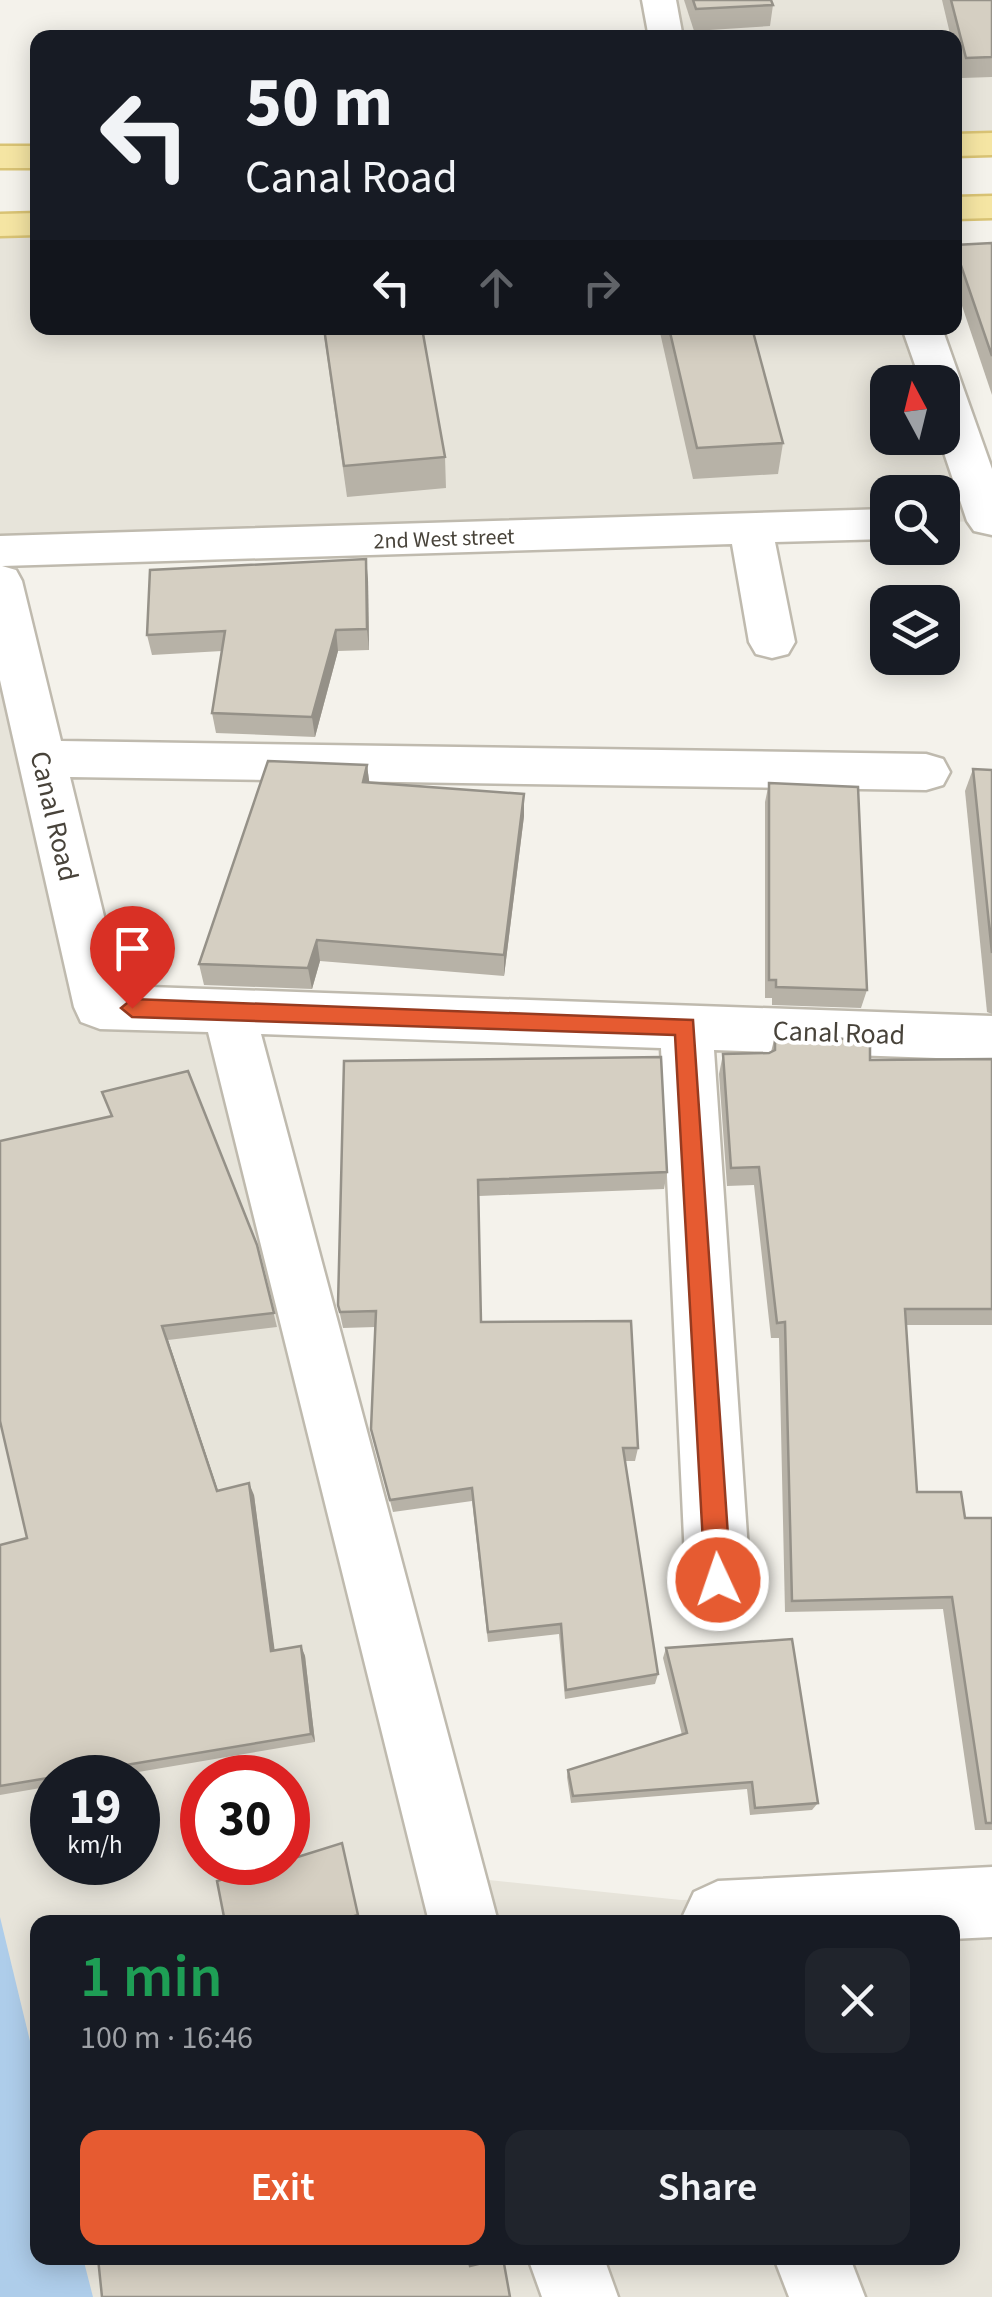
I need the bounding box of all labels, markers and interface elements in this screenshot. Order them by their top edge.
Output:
text: 50 m [245,53,393,153]
icon: left [80,70,210,200]
text: Canal Road [245,146,458,210]
icon: left [364,260,419,315]
icon: ahead [469,260,524,315]
icon: right [574,260,629,315]
north arrow [870,365,960,455]
map controls [870,365,960,675]
button: search [870,475,960,565]
street label: 2nd West street [373,521,516,557]
button: layers [870,585,960,675]
street label: Canal Road [20,747,88,885]
pin [90,906,175,1009]
icon: arrive [105,921,160,976]
street label: Canal Road [772,1011,906,1055]
position arrow [666,1528,770,1632]
speed limit sign: 30 [180,1755,310,1885]
text: 19 [69,1772,121,1843]
text: km/h [67,1827,123,1863]
text: 1 min [80,1935,223,2020]
button: close [805,1948,910,2053]
text: 100 m · 16:46 [80,2015,253,2061]
button: Exit [80,2130,485,2245]
button: Share [505,2130,910,2245]

